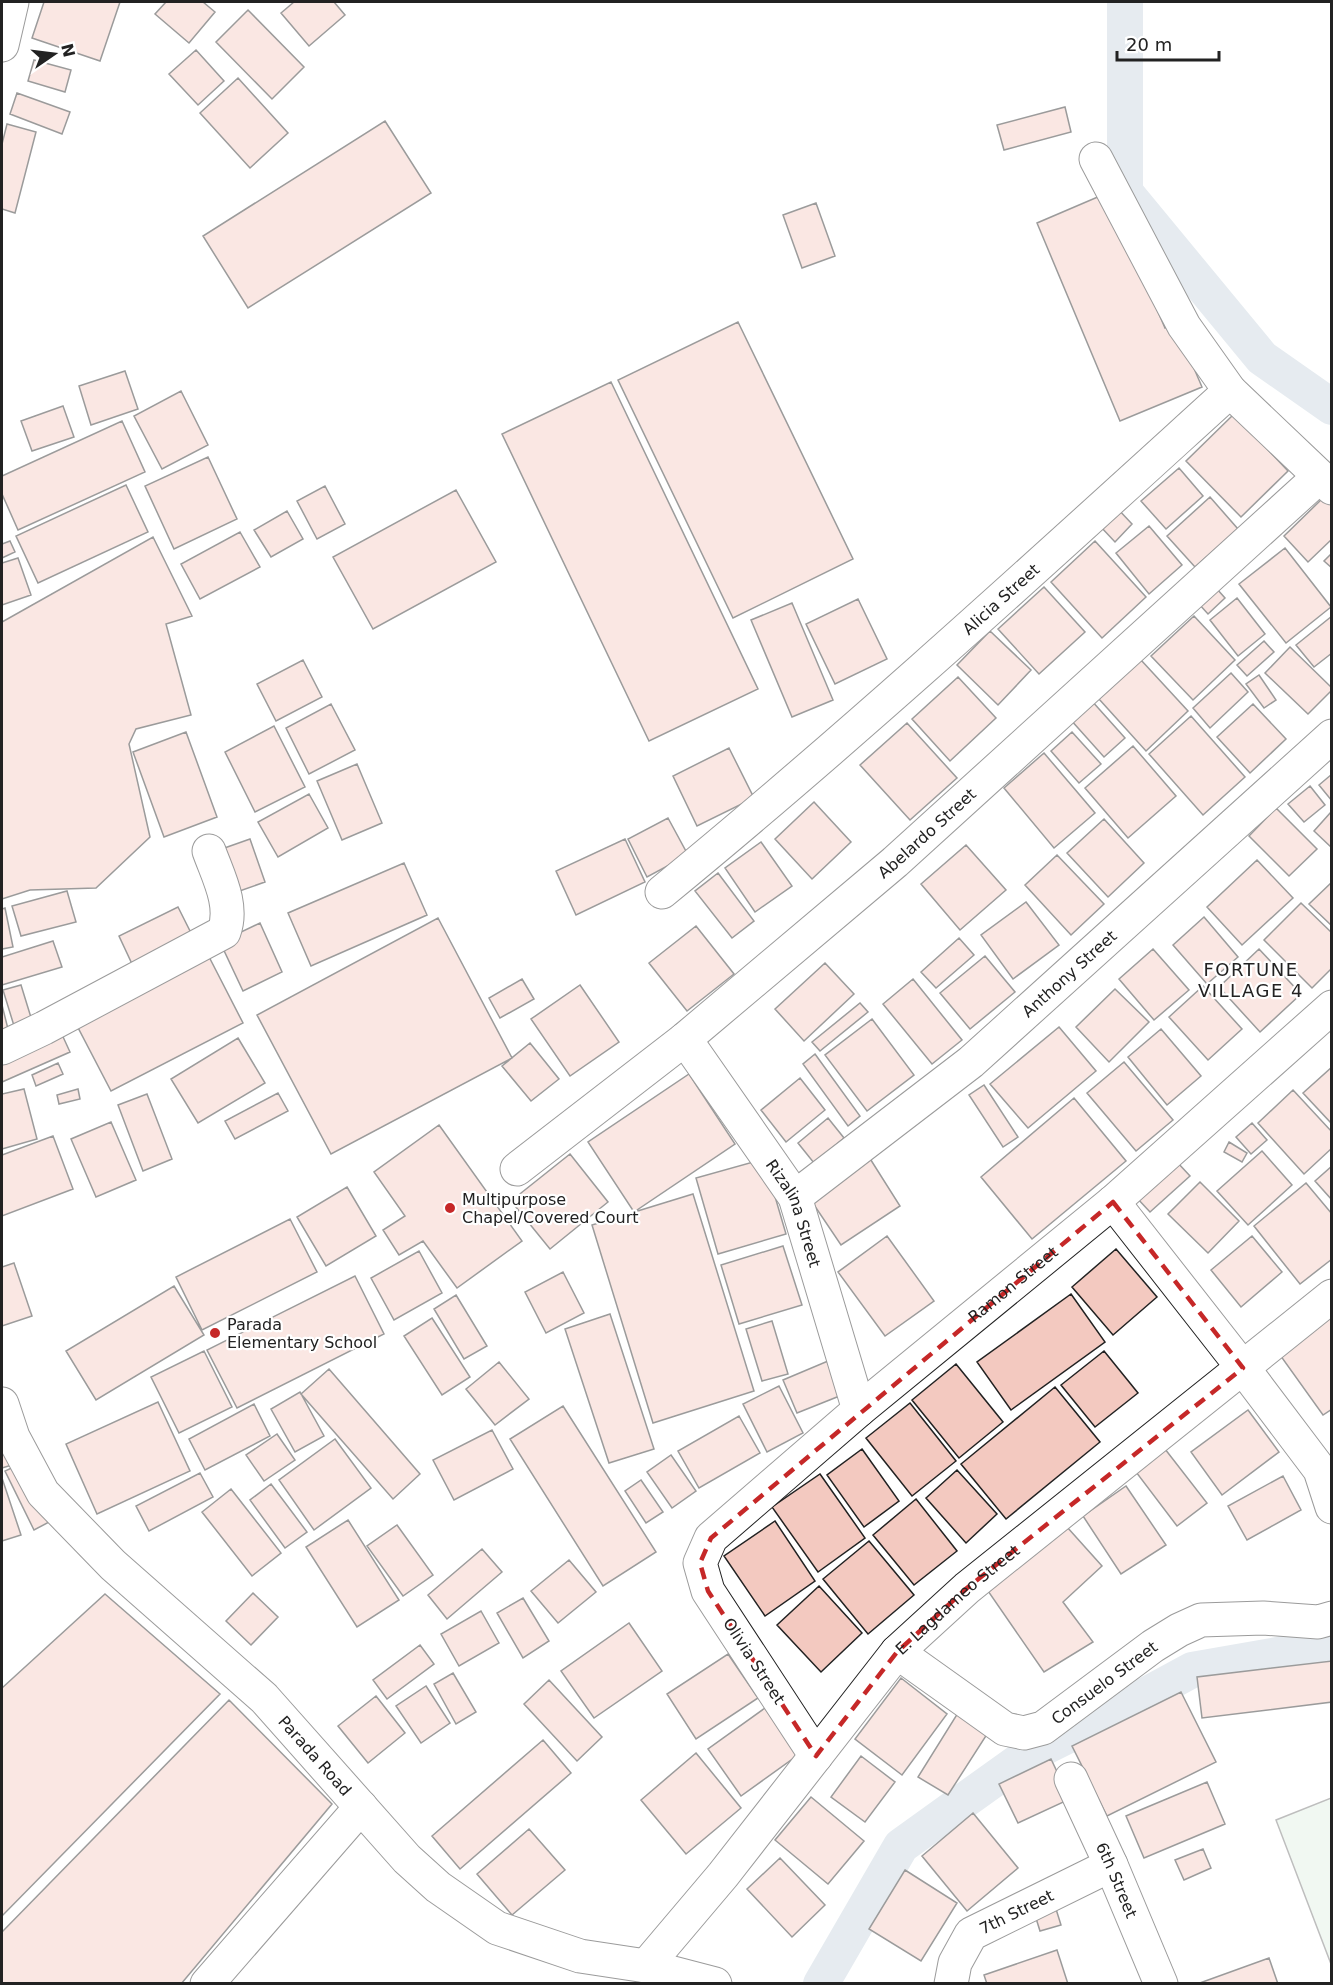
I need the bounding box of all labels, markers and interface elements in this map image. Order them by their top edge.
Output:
north arrow [24,24,84,84]
scale bar [1117,24,1219,62]
text: 20 m [1126,34,1172,55]
text: N [57,42,79,59]
street label: Alicia Street [958,560,1043,638]
street label: Abelardo Street [874,784,980,882]
street label: Anthony Street [1018,926,1120,1021]
district label: FORTUNE VILLAGE 4 [1198,959,1304,1001]
street label: Rizalina Street [762,1156,825,1269]
place label: Multipurpose Chapel/Covered Court [462,1190,639,1227]
marker: Multipurpose Chapel/Covered Court [443,1201,457,1215]
street label: Ramon Street [964,1242,1061,1326]
place label: Parada Elementary School [227,1315,377,1352]
marker: Parada Elementary School [208,1326,222,1340]
street label: E. Lagdameo Street [891,1541,1023,1658]
street label: Olivia Street [719,1614,789,1708]
street label: Consuelo Street [1047,1637,1161,1728]
street label: Parada Road [275,1712,356,1799]
street label: 6th Street [1092,1839,1142,1921]
street label: 7th Street [976,1885,1057,1938]

